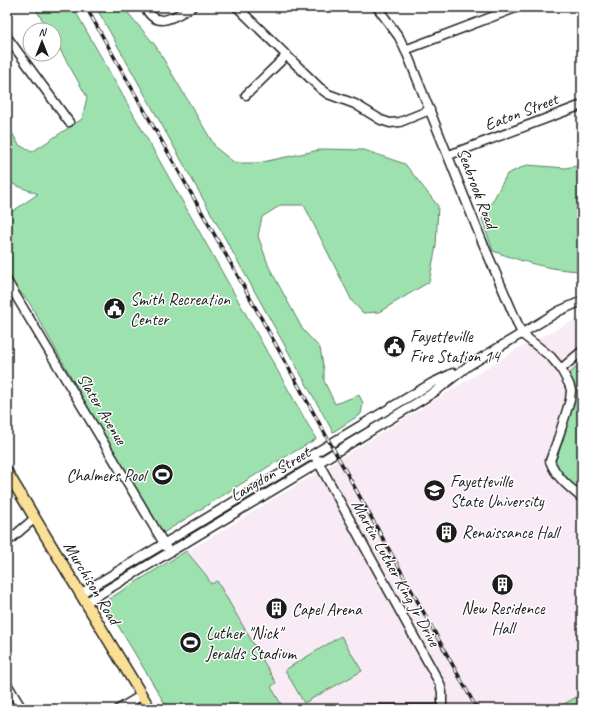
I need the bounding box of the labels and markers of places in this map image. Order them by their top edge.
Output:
place label: Smith Recreation Center [130,289,231,330]
public building icon: Smith Recreation Center [101,296,127,322]
place label: Fayetteville Fire Station 14 [410,326,502,367]
public building icon: Fayetteville Fire Station 14 [381,333,407,359]
sports icon: Chalmers Pool [149,462,175,488]
place label: Chalmers Pool [66,465,149,486]
place label: Fayetteville State University [450,471,545,512]
school or university icon: Fayetteville State University [421,478,447,504]
building icon: Renaissance Hall [433,519,459,545]
place label: Renaissance Hall [462,522,562,543]
building icon: New Residence Hall [490,571,516,597]
building icon: Capel Arena [264,596,290,622]
place label: New Residence Hall [461,598,546,639]
place label: Capel Arena [292,599,363,620]
place label: Luther "Nick" Jeralds Stadium [205,623,297,664]
sports icon: Luther "Nick" Jeralds Stadium [177,630,203,656]

